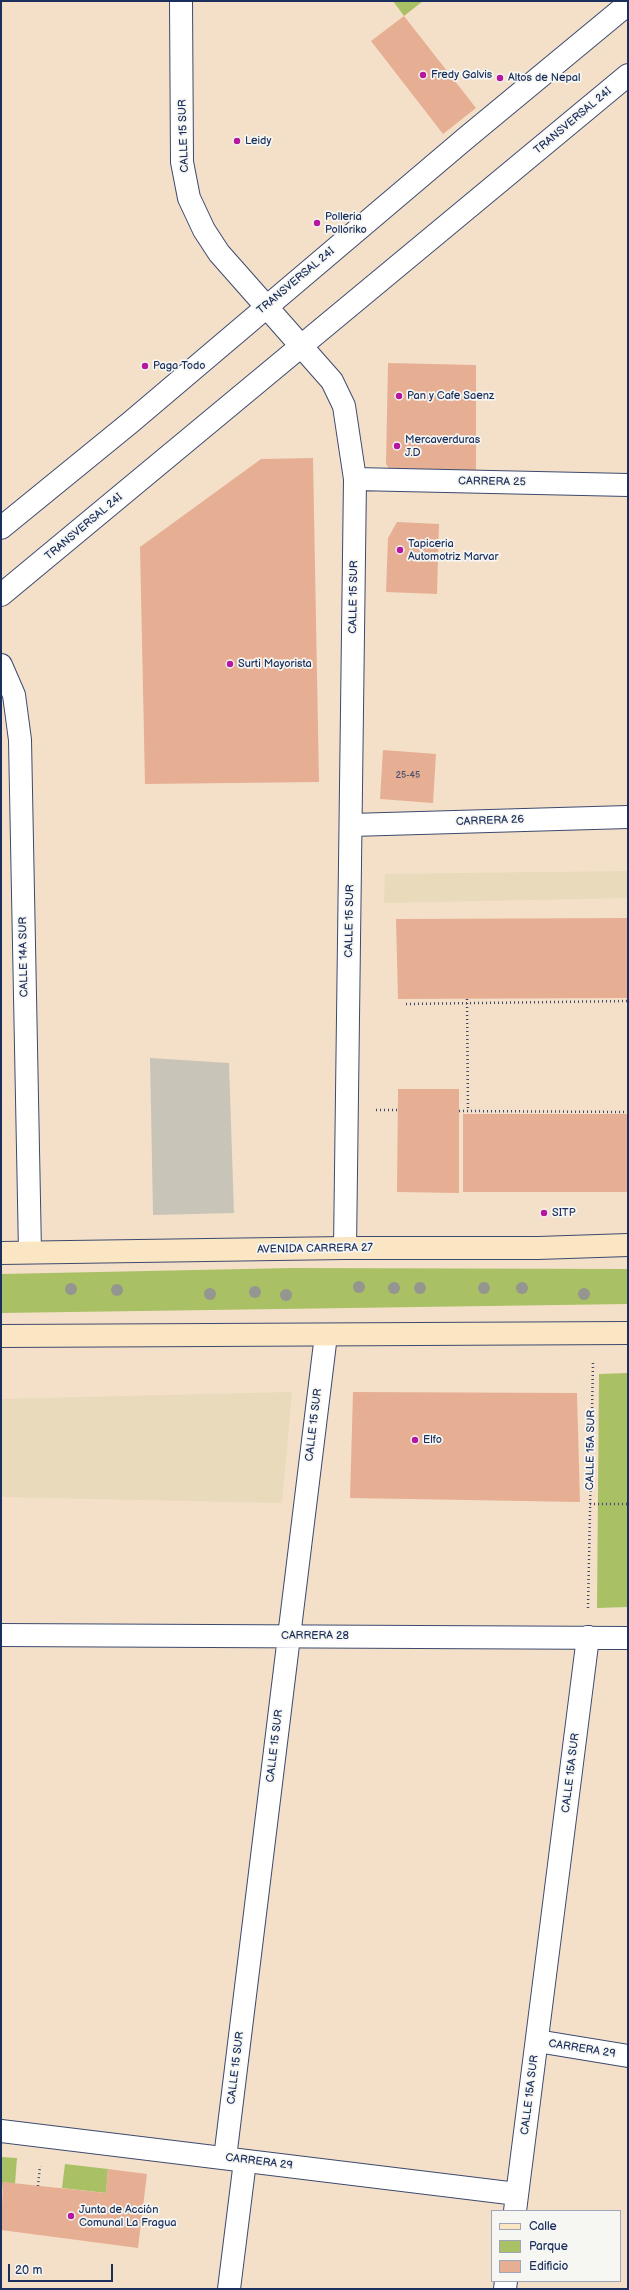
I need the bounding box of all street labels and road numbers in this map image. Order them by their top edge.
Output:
street label: TRANSVERSAL 24I [532,85,614,157]
street label: CALLE 15 SUR [176,99,192,173]
street label: TRANSVERSAL 24I [255,245,337,317]
street label: CARRERA 25 [458,475,526,489]
street label: TRANSVERSAL 24I [43,491,125,563]
street label: CALLE 15 SUR [347,560,361,634]
street label: CARRERA 26 [456,813,524,829]
street label: CALLE 15 SUR [343,884,357,958]
street label: CALLE 14A SUR [17,917,31,997]
street label: AVENIDA CARRERA 27 [257,1241,373,1257]
street label: CALLE 15 SUR [303,1388,325,1462]
street label: CALLE 15A SUR [584,1410,598,1490]
street label: CARRERA 28 [281,1629,349,1643]
street label: CALLE 15 SUR [264,1709,286,1783]
street label: CALLE 15A SUR [560,1732,582,1814]
street label: CALLE 15 SUR [225,2031,247,2105]
street label: CARRERA 29 [547,2037,617,2061]
street label: CALLE 15A SUR [519,2054,541,2136]
street label: CARRERA 29 [225,2151,293,2173]

